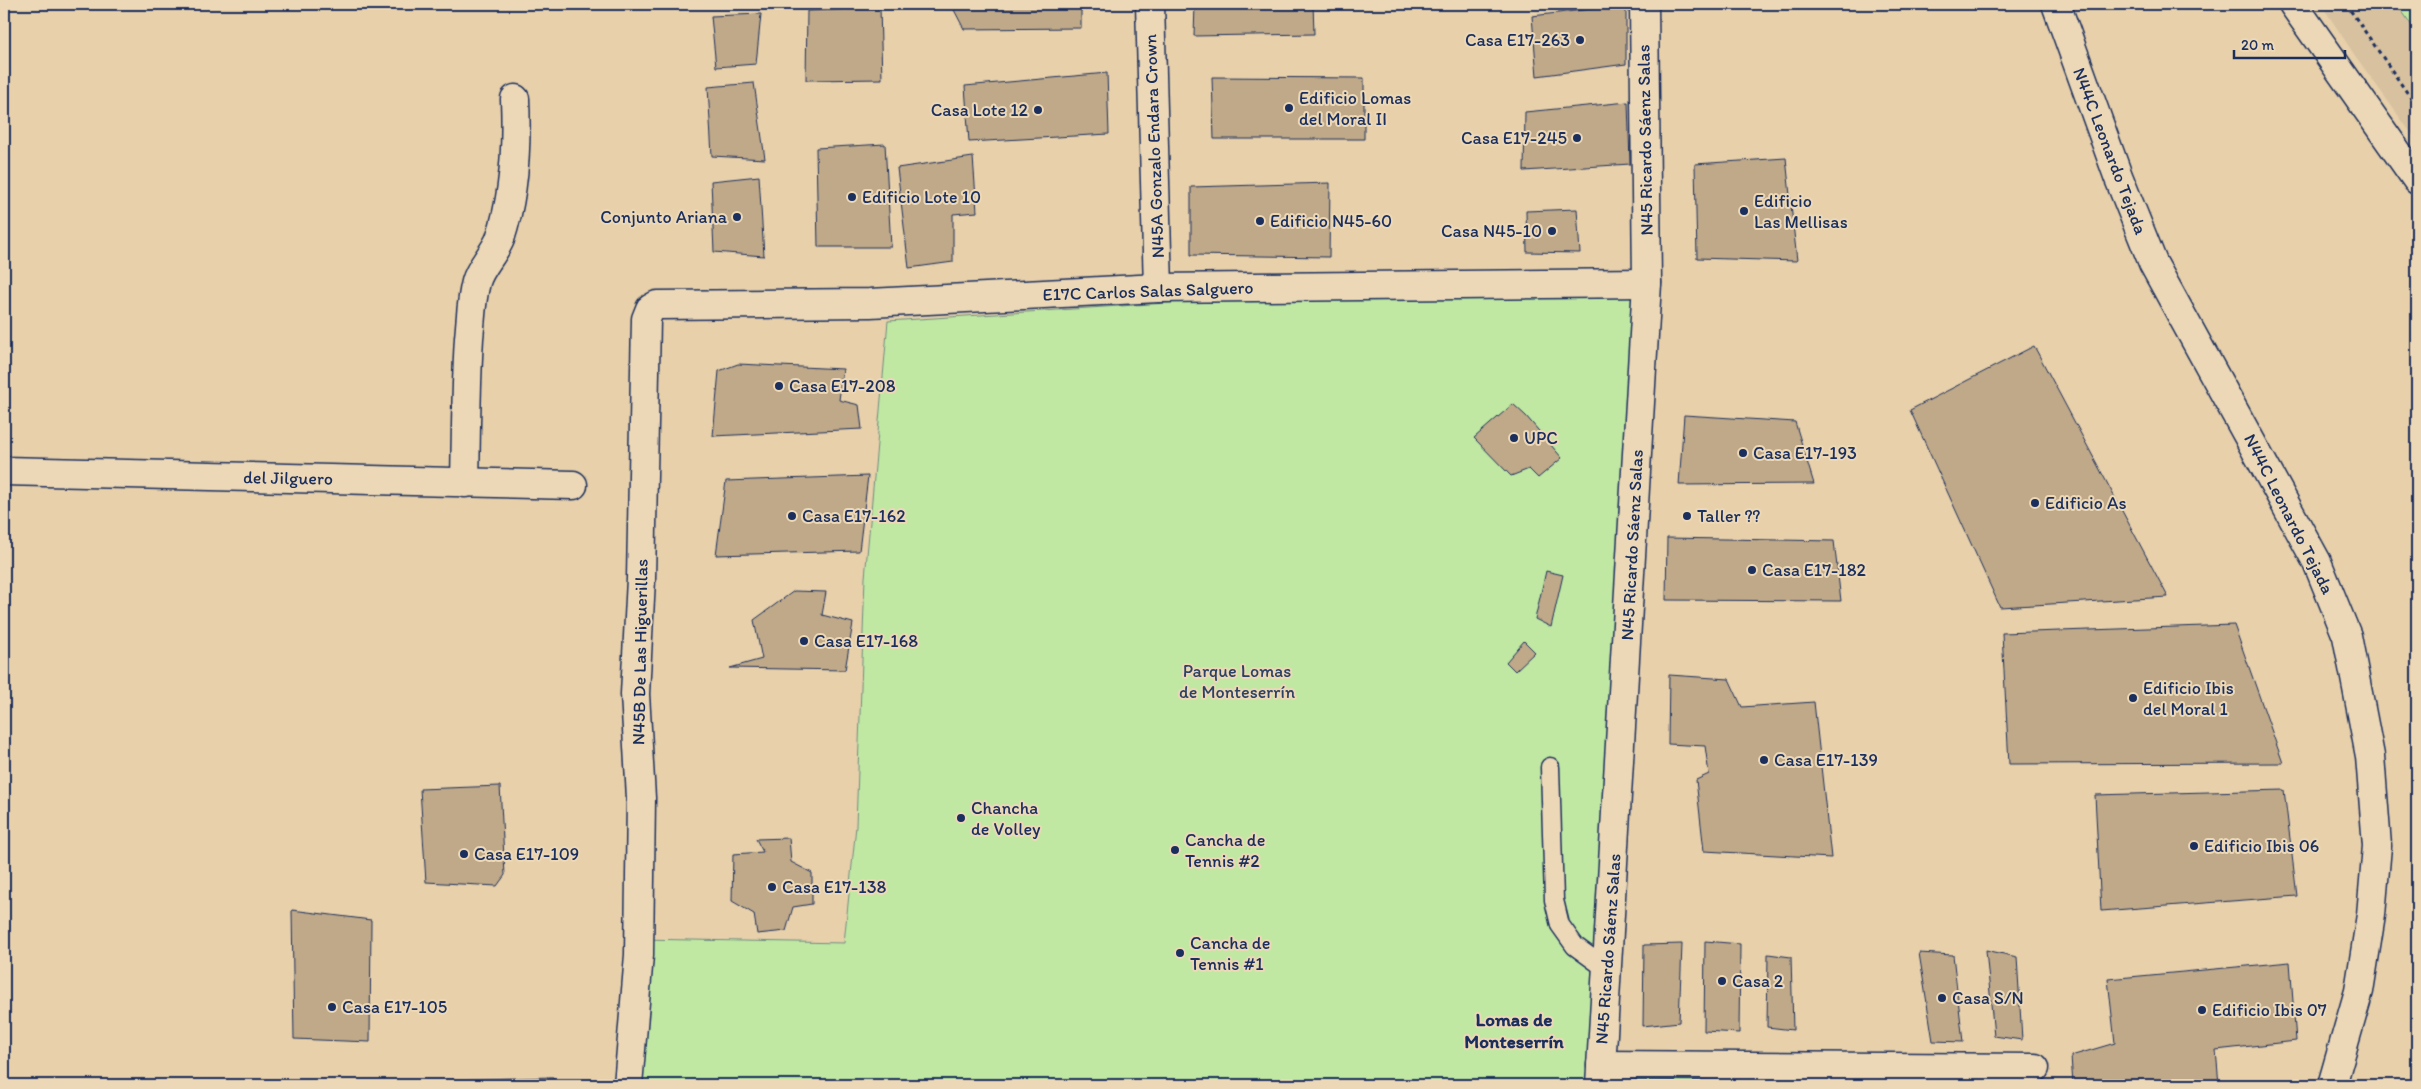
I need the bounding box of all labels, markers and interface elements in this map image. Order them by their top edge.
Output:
scale bar [2234,28,2345,60]
place label: Casa E17-263 [1465,29,1570,51]
street label: N45A Gonzalo Endara Crown [1139,33,1169,259]
marker: Casa E17-263 [1574,34,1586,46]
text: 20 m [2241,36,2275,54]
street label: N45 Ricardo Sáenz Salas [1632,44,1658,236]
street label: N44C Leonardo Tejada [2068,64,2152,238]
place label: Edificio Lomas del Moral II [1299,87,1411,130]
place label: Casa Lote 12 [931,99,1029,121]
marker: Edificio Lomas del Moral II [1283,102,1295,114]
marker: Casa Lote 12 [1032,104,1044,116]
place label: Casa E17-245 [1461,127,1567,149]
marker: Casa E17-245 [1571,132,1583,144]
place label: Edificio Lote 10 [862,186,981,208]
place label: Edificio Las Mellisas [1754,190,1848,233]
marker: Edificio Lote 10 [846,191,858,203]
marker: Edificio Las Mellisas [1738,205,1750,217]
place label: Conjunto Ariana [600,206,728,228]
place label: Edificio N45-60 [1270,210,1392,232]
marker: Conjunto Ariana [731,211,743,223]
marker: Edificio N45-60 [1254,215,1266,227]
place label: Casa N45-10 [1441,220,1542,242]
marker: Casa N45-10 [1546,225,1558,237]
street label: E17C Carlos Salas Salguero [1042,276,1254,306]
place label: Casa E17-208 [789,375,896,397]
marker: Casa E17-208 [773,380,785,392]
place label: UPC [1524,427,1558,449]
street label: N44C Leonardo Tejada [2239,430,2339,598]
marker: UPC [1508,432,1520,444]
place label: Casa E17-193 [1753,442,1857,464]
marker: Casa E17-193 [1737,447,1749,459]
street label: N45 Ricardo Sáenz Salas [1616,449,1648,641]
street label: del Jilguero [243,466,333,490]
place label: Edificio As [2045,492,2127,514]
marker: Edificio As [2029,497,2041,509]
place label: Casa E17-162 [802,505,906,527]
place label: Taller ?? [1697,505,1761,527]
marker: Casa E17-162 [786,510,798,522]
marker: Taller ?? [1681,510,1693,522]
street label: N45B De Las Higuerillas [627,559,653,745]
place label: Casa E17-182 [1762,559,1867,581]
marker: Casa E17-182 [1746,564,1758,576]
place label: Casa E17-168 [814,630,918,652]
marker: Casa E17-168 [798,635,810,647]
park label: Parque Lomas de Monteserrín [1179,660,1295,703]
place label: Edificio Ibis del Moral 1 [2143,677,2234,720]
marker: Edificio Ibis del Moral 1 [2127,692,2139,704]
place label: Casa E17-139 [1774,749,1878,771]
marker: Casa E17-139 [1758,754,1770,766]
place label: Chancha de Volley [971,797,1041,840]
marker: Chancha de Volley [955,812,967,824]
place label: Cancha de Tennis #2 [1185,829,1265,872]
place label: Edificio Ibis 06 [2204,835,2319,857]
marker: Edificio Ibis 06 [2188,840,2200,852]
place label: Casa E17-109 [474,843,579,865]
marker: Cancha de Tennis #2 [1169,844,1181,856]
marker: Casa E17-109 [458,848,470,860]
street label: N45 Ricardo Sáenz Salas [1590,853,1626,1045]
place label: Casa E17-138 [782,876,886,898]
marker: Casa E17-138 [766,881,778,893]
place label: Cancha de Tennis #1 [1190,932,1270,975]
marker: Cancha de Tennis #1 [1174,947,1186,959]
place label: Casa 2 [1732,970,1784,992]
marker: Casa 2 [1716,975,1728,987]
place label: Casa S/N [1952,987,2024,1009]
marker: Casa S/N [1936,992,1948,1004]
place label: Casa E17-105 [342,996,447,1018]
place label: Edificio Ibis 07 [2212,999,2327,1021]
marker: Casa E17-105 [326,1001,338,1013]
marker: Edificio Ibis 07 [2196,1004,2208,1016]
district label: Lomas de Monteserrín [1464,1008,1564,1053]

